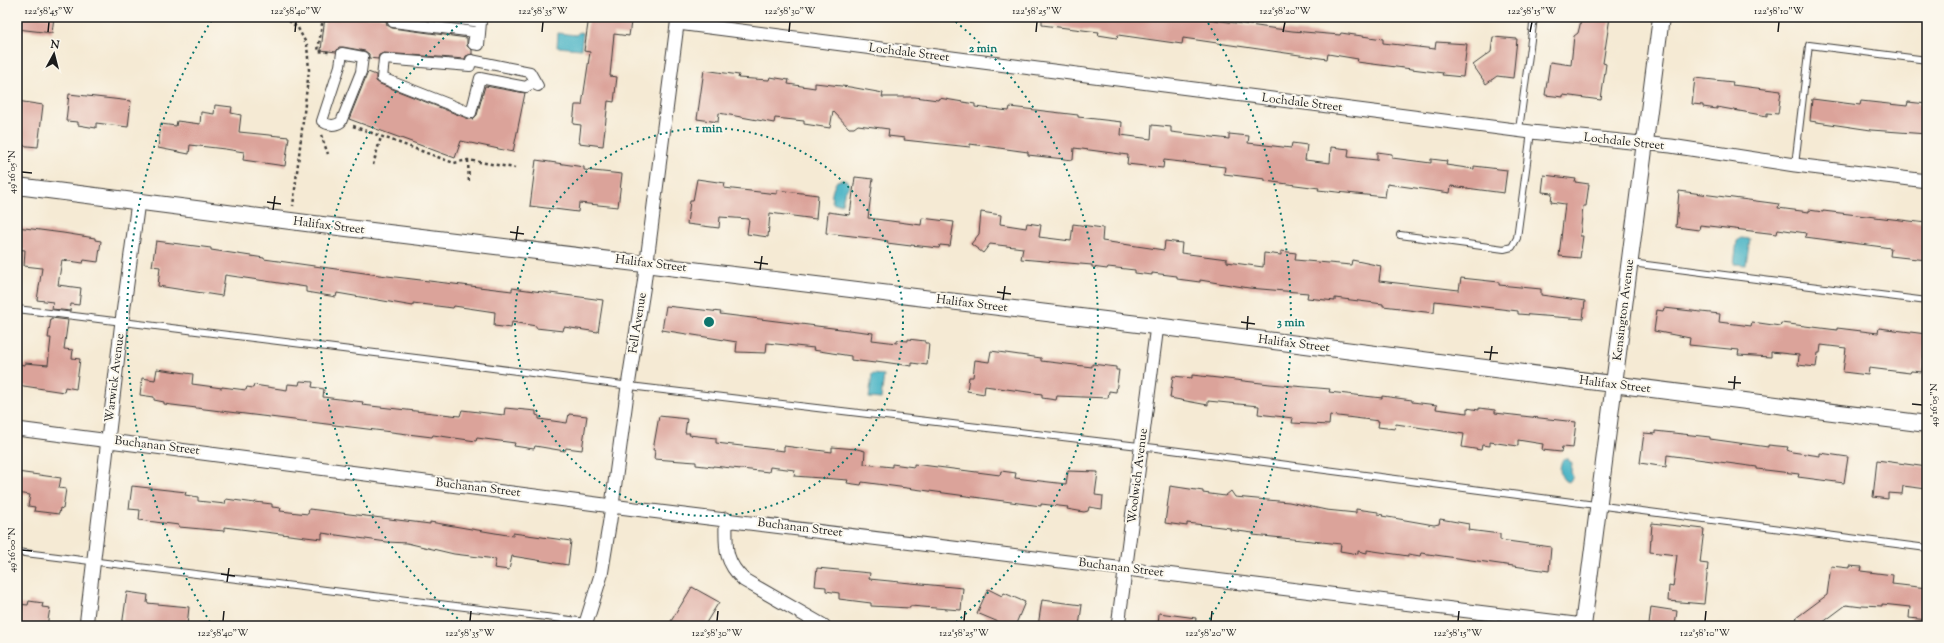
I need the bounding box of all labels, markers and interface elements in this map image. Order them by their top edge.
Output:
text: 122°58'45"W [24,4,74,19]
text: 122°58'40"W [271,4,321,19]
text: 122°58'35"W [518,4,568,19]
text: 122°58'30"W [765,4,815,19]
text: 122°58'25"W [1012,4,1062,19]
text: 122°58'20"W [1259,4,1311,19]
text: 122°58'15"W [1508,4,1556,19]
text: 122°58'10"W [1754,4,1804,19]
north arrow [34,34,74,74]
text: N [49,36,61,54]
street label: Lochdale Street [868,39,950,67]
text: 2 min [969,40,998,58]
street label: Lochdale Street [1261,89,1343,117]
text: 1 min [694,120,723,138]
street label: Lochdale Street [1583,129,1665,155]
text: 49°16'05"N [5,150,20,194]
street label: Halifax Street [292,213,366,239]
street label: Halifax Street [614,251,688,277]
street label: Kensington Avenue [1609,258,1639,362]
street label: Fell Avenue [624,291,652,355]
street label: Halifax Street [935,291,1009,317]
text: 3 min [1277,314,1306,332]
centre of rings [702,315,716,329]
street label: Halifax Street [1257,331,1331,357]
street label: Warwick Avenue [101,332,129,423]
street label: Halifax Street [1578,372,1652,398]
text: 49°16'05"N [1927,383,1942,427]
street label: Woolwich Avenue [1123,427,1153,525]
street label: Buchanan Street [113,432,201,460]
street label: Buchanan Street [434,474,522,502]
street label: Buchanan Street [756,514,844,542]
text: 49°16'00"N [5,527,20,573]
street label: Buchanan Street [1077,554,1165,582]
text: 122°58'40"W [198,626,248,641]
text: 122°58'35"W [445,626,495,641]
text: 122°58'30"W [692,626,742,641]
text: 122°58'25"W [939,626,989,641]
text: 122°58'20"W [1185,626,1237,641]
text: 122°58'15"W [1434,626,1482,641]
text: 122°58'10"W [1680,626,1730,641]

